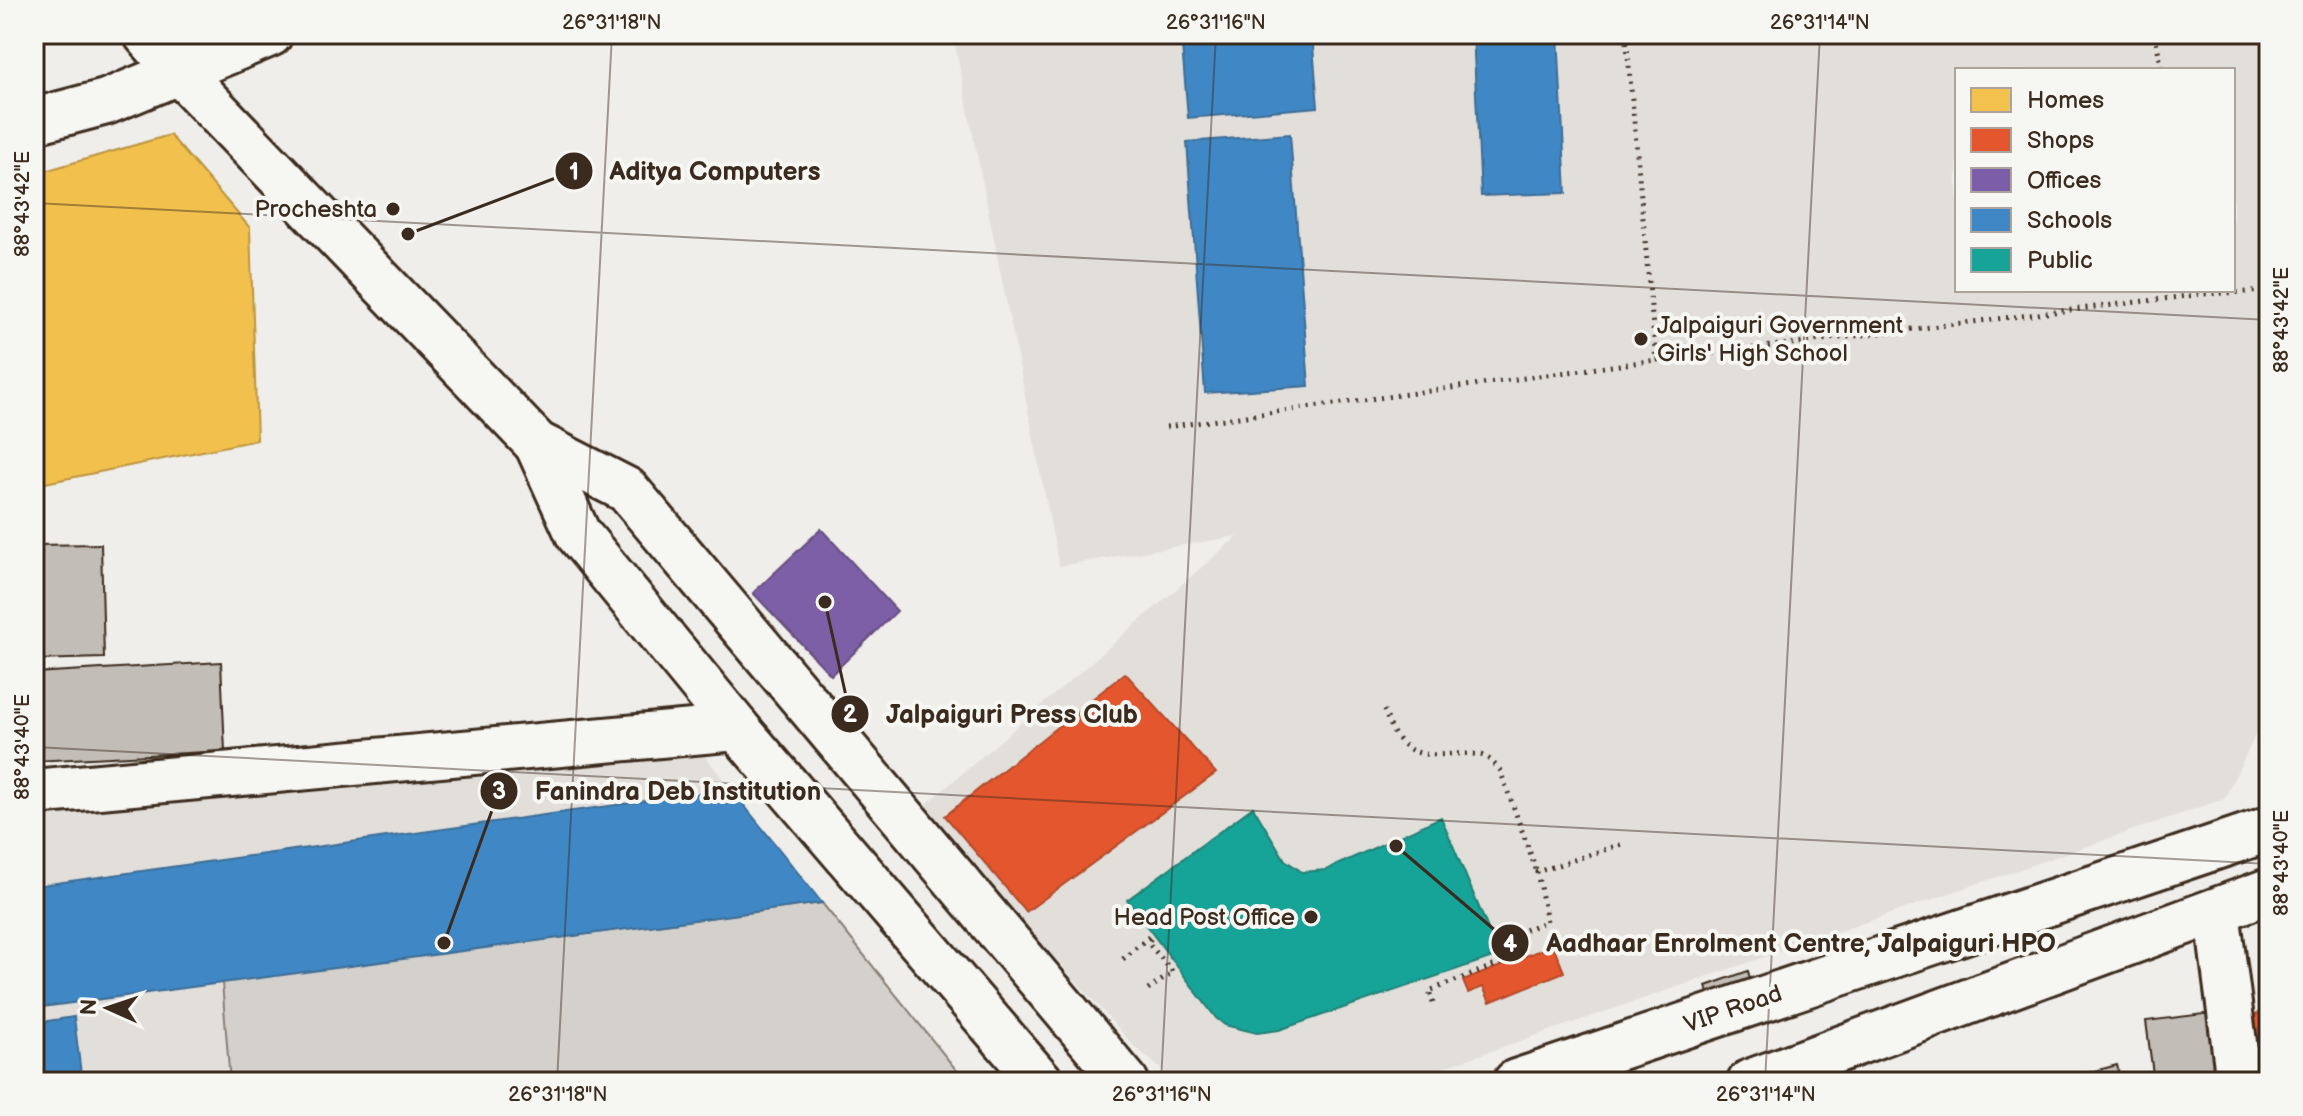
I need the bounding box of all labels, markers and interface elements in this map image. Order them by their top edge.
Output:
text: 26°31'18"N [562,11,662,35]
text: 26°31'16"N [1166,11,1266,35]
text: 26°31'14"N [1770,11,1870,35]
legend [1955,68,2235,292]
text: Homes [2027,86,2104,115]
text: Shops [2027,126,2094,155]
callout: Aditya Computers [554,146,837,196]
text: 88°43'42"E [11,151,35,257]
text: Aditya Computers [608,157,821,188]
text: 1 [569,158,579,187]
text: Offices [2027,166,2101,195]
place label: Procheshta [254,195,377,224]
marker: Procheshta [384,200,402,218]
text: Schools [2027,206,2112,235]
text: Public [2027,246,2093,275]
text: 88°43'42"E [2270,267,2294,373]
place label: Jalpaiguri Government Girls' High School [1657,311,1904,368]
marker: Jalpaiguri Government Girls' High School [1632,330,1650,348]
callout: Jalpaiguri Press Club [830,689,1154,739]
text: 88°43'40"E [11,694,35,800]
text: 2 [843,700,858,729]
text: Jalpaiguri Press Club [886,700,1138,731]
callout: Fanindra Deb Institution [479,766,838,816]
text: 3 [492,777,506,806]
text: Fanindra Deb Institution [535,777,821,808]
text: 88°43'40"E [2270,810,2294,916]
place label: Head Post Office [1114,903,1295,932]
marker: Head Post Office [1302,908,1320,926]
callout: Aadhaar Enrolment Centre, Jalpaiguri HPO [1490,918,2072,968]
text: Aadhaar Enrolment Centre, Jalpaiguri HPO [1545,929,2056,960]
text: 4 [1503,930,1517,959]
north arrow [68,968,148,1048]
street label: VIP Road [1680,979,1786,1039]
text: N [76,998,103,1016]
text: 26°31'18"N [508,1083,608,1107]
text: 26°31'16"N [1112,1083,1212,1107]
text: 26°31'14"N [1716,1083,1816,1107]

